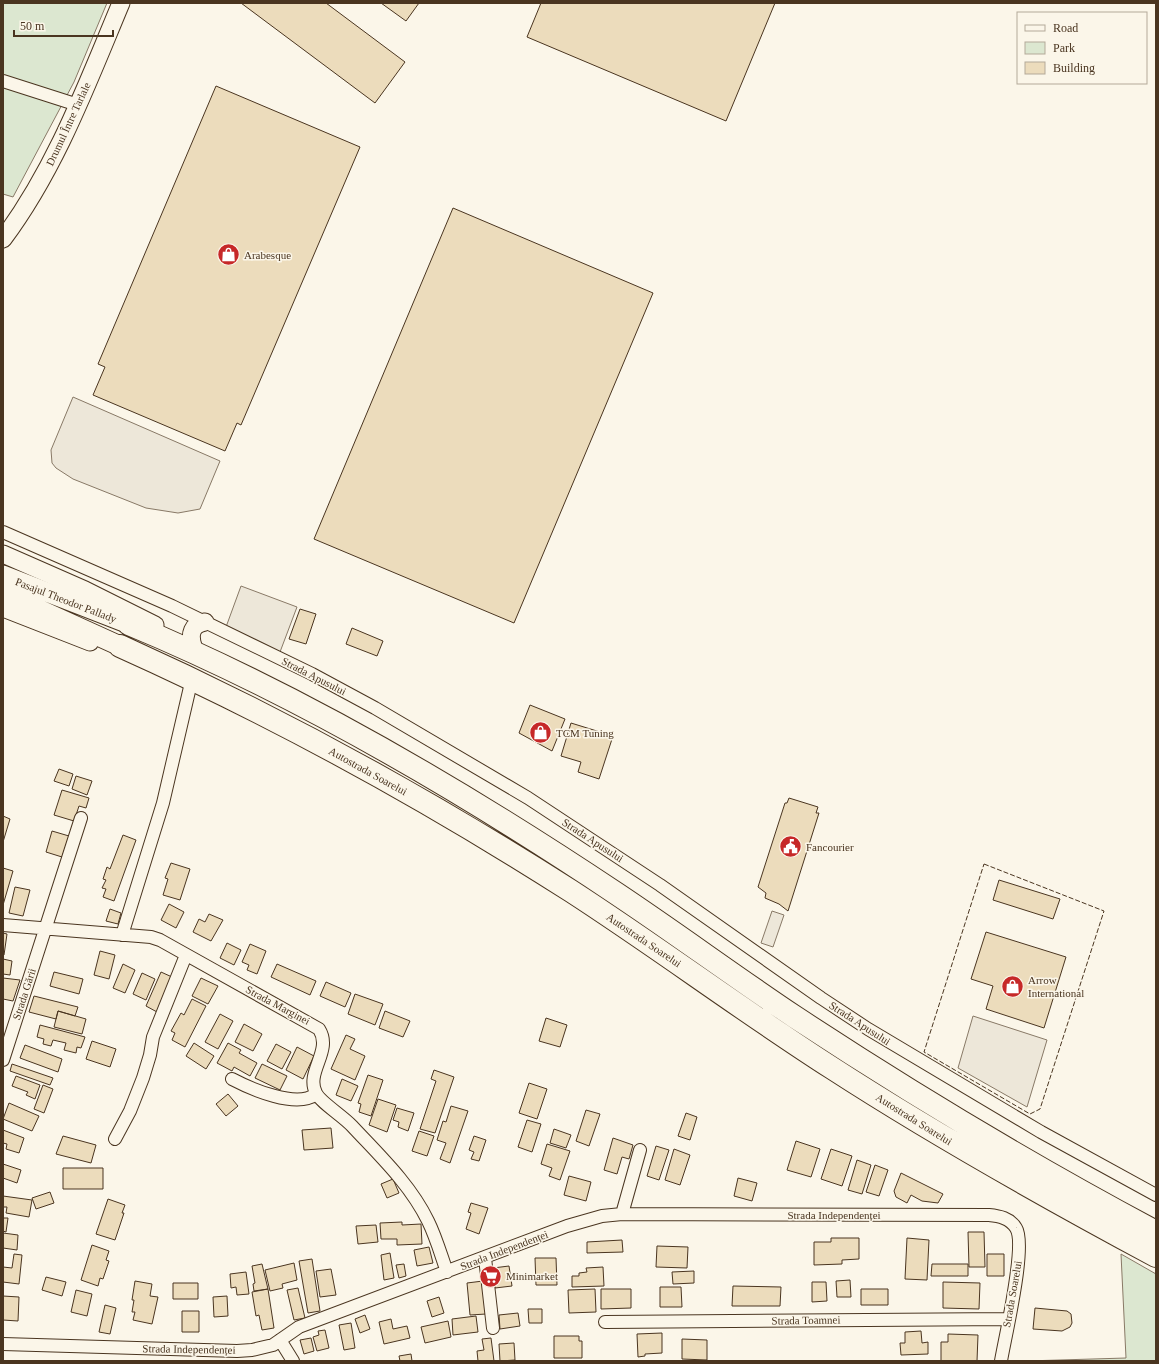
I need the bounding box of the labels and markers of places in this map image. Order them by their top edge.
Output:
shop icon: Arabesque [216,242,242,268]
place label: Arabesque [244,249,291,261]
shop icon: TCM Tuning [528,720,554,746]
place label: TCM Tuning [556,727,614,739]
public building icon: Fancourier [777,834,803,860]
place label: Fancourier [806,841,854,853]
shop icon: Arrow International [999,973,1025,999]
place label: Arrow International [1028,974,1084,999]
supermarket icon: Minimarket [478,1263,504,1289]
place label: Minimarket [506,1270,558,1282]

